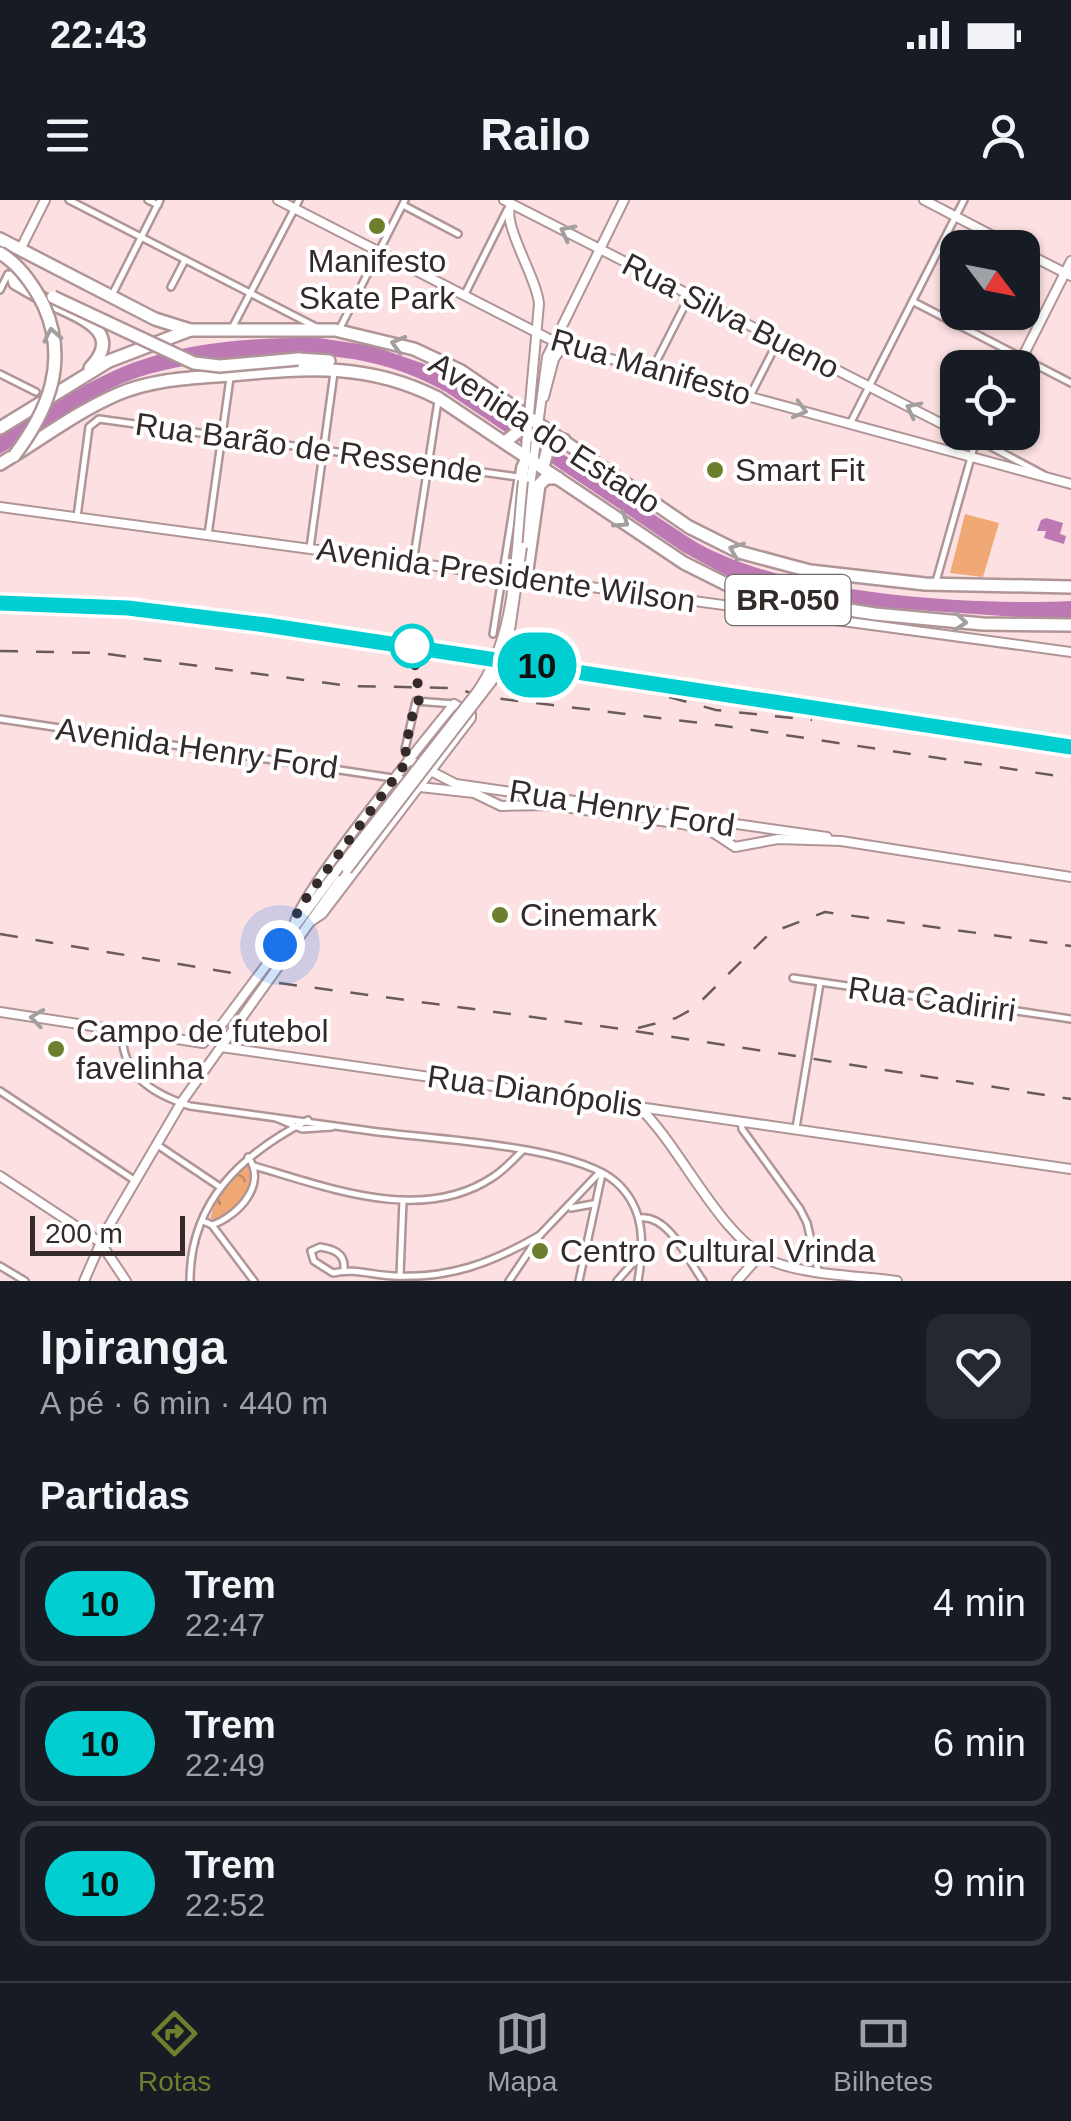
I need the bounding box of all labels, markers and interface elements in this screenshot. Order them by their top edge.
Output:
text: 22:43 [50,14,147,56]
icon: menu [40,108,95,163]
icon: person [976,108,1031,163]
text: Railo [480,109,591,160]
marker: Manifesto Skate Park [366,215,388,237]
one-way arrow [560,225,578,244]
north arrow [940,230,1040,330]
map controls [940,230,1040,450]
place label: Manifesto Skate Park [299,243,456,316]
street label: Rua Silva Bueno [617,246,845,386]
street label: Rua Manifesto [547,321,755,413]
one-way arrow [43,327,64,344]
one-way arrow [389,335,407,356]
street label: Avenida do Estado [423,345,667,521]
button: locate [940,350,1040,450]
one-way arrow [791,399,808,420]
one-way arrow [906,402,924,421]
street label: Rua Barão de Ressende [133,406,485,490]
place label: Smart Fit [735,452,865,488]
marker: Smart Fit [704,459,726,481]
one-way arrow [610,509,629,527]
street label: Avenida Presidente Wilson [314,531,698,619]
one-way arrow [729,541,746,562]
road number: BR-050 [726,575,850,625]
one-way arrow [953,610,969,632]
unlabelled marker [391,625,433,667]
line badge: 10 [492,632,582,698]
text: 10 [518,646,556,685]
street label: Avenida Henry Ford [54,710,340,786]
street label: Rua Henry Ford [507,772,737,844]
place label: Cinemark [520,897,658,933]
marker: Cinemark [489,904,511,926]
your location [255,920,305,970]
street label: Rua Cadiriri [846,969,1018,1029]
one-way arrow [29,1008,46,1029]
place label: Campo de futebol favelinha [76,1013,329,1086]
marker: Campo de futebol favelinha [45,1038,67,1060]
street label: Rua Dianópolis [425,1058,645,1124]
scale bar [30,1211,185,1256]
text: 200 m [45,1218,123,1249]
place label: Centro Cultural Vrinda [560,1233,876,1269]
marker: Centro Cultural Vrinda [529,1240,551,1262]
button: heart [926,1314,1031,1419]
text: Ipiranga [40,1321,227,1374]
text: A pé · 6 min · 440 m [40,1385,328,1421]
text: Partidas [40,1475,190,1517]
text: Trem [185,1564,276,1606]
text: 4 min [933,1582,1026,1624]
text: 10 [81,1584,119,1623]
text: 22:47 [185,1607,265,1643]
text: Trem [185,1704,276,1746]
text: 6 min [933,1722,1026,1764]
text: 10 [81,1724,119,1763]
text: 22:49 [185,1747,265,1783]
text: Trem [185,1844,276,1886]
text: 9 min [933,1862,1026,1904]
text: 10 [81,1864,119,1903]
text: 22:52 [185,1887,265,1923]
tab: Rotas [138,2006,211,2098]
tab: Mapa [487,2006,557,2098]
tab: Bilhetes [833,2006,933,2098]

